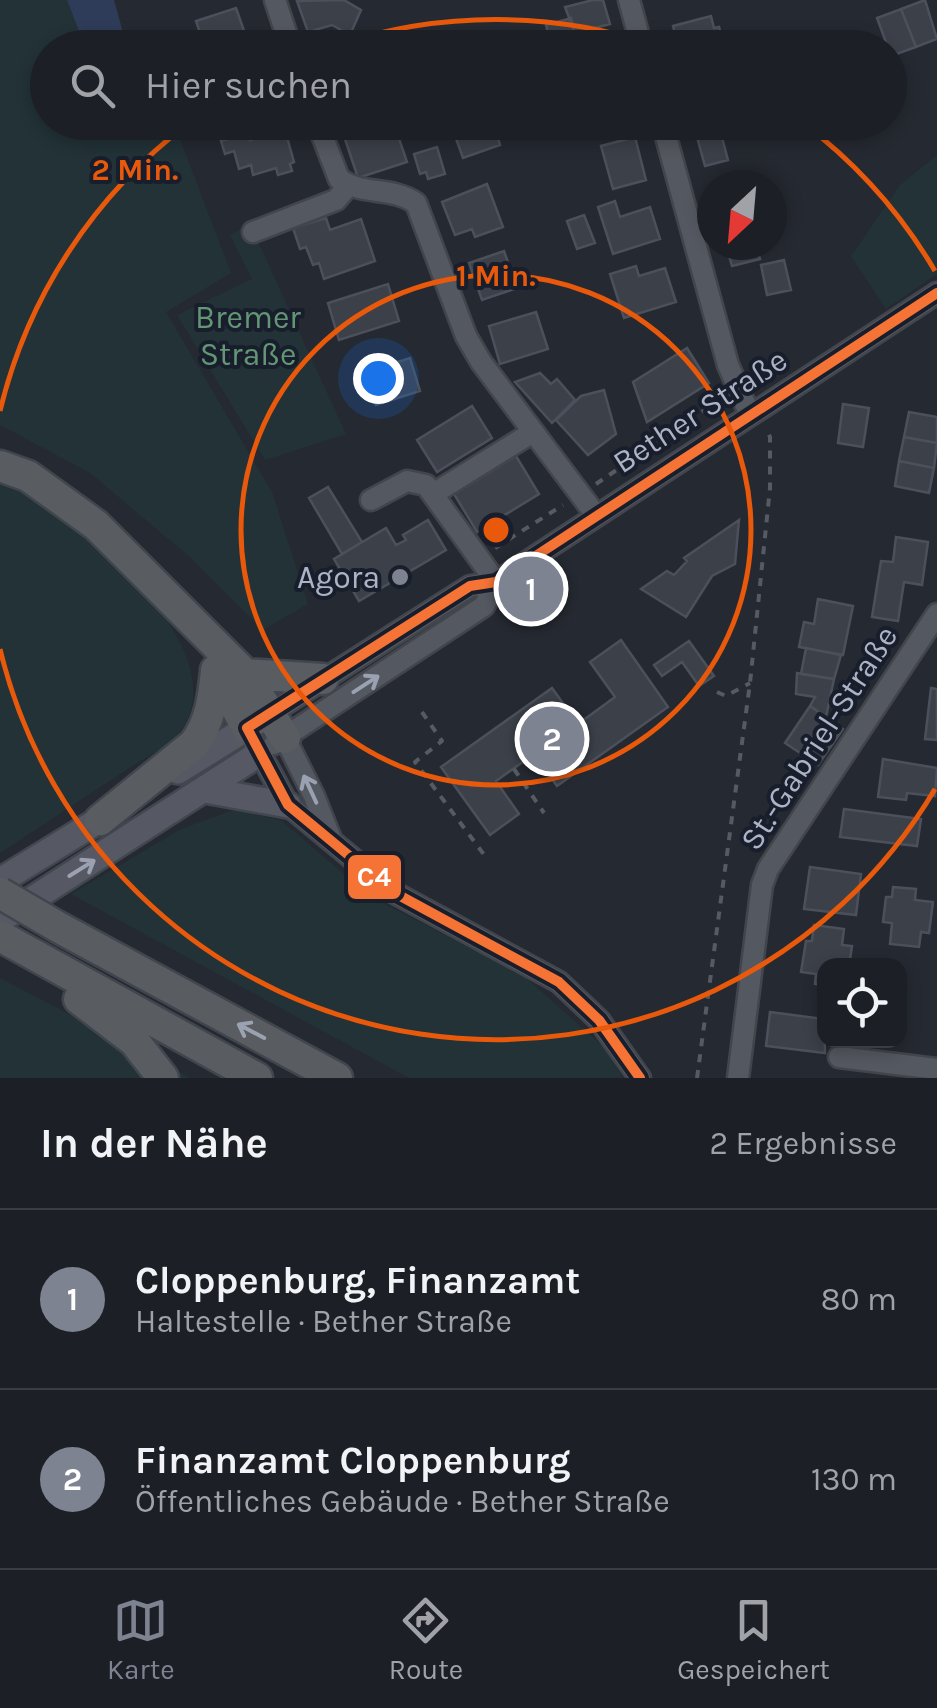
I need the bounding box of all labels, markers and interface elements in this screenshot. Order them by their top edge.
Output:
search box [30,30,907,140]
icon: search [65,58,120,113]
text: Hier suchen [145,63,352,108]
text: 2 Min. [92,152,178,188]
north arrow [697,170,787,260]
text: 1 Min. [456,258,536,294]
park label: Bremer Straße [195,299,301,373]
street label: Bether Straße [606,341,794,481]
your location [353,353,404,404]
centre of rings [478,512,514,548]
pin: 1 [498,552,564,626]
place label: Agora [297,559,380,596]
marker: Agora [389,566,411,588]
street label: St.-Gabriel-Straße [733,619,905,857]
one-way arrow [352,674,380,695]
pin: 2 [520,702,584,776]
one-way arrow [300,774,319,804]
line badge: C4 [346,853,403,901]
one-way arrow [68,858,96,878]
text: C4 [357,860,392,893]
map controls [817,958,907,1048]
button: locate [817,958,907,1048]
one-way arrow [237,1021,266,1041]
text: In der Nähe [40,1118,268,1168]
text: 2 Ergebnisse [709,1125,897,1162]
text: Cloppenburg, Finanzamt [135,1258,580,1303]
text: 1 [67,1281,78,1318]
text: 80 m [821,1281,897,1318]
text: Haltestelle · Bether Straße [135,1303,512,1340]
text: Finanzamt Cloppenburg [135,1438,571,1483]
text: 2 [63,1461,82,1498]
text: 130 m [811,1461,897,1498]
text: Öffentliches Gebäude · Bether Straße [135,1483,670,1520]
tab: Karte [107,1593,175,1686]
tab: Route [389,1593,463,1686]
tab: Gespeichert [677,1593,830,1686]

